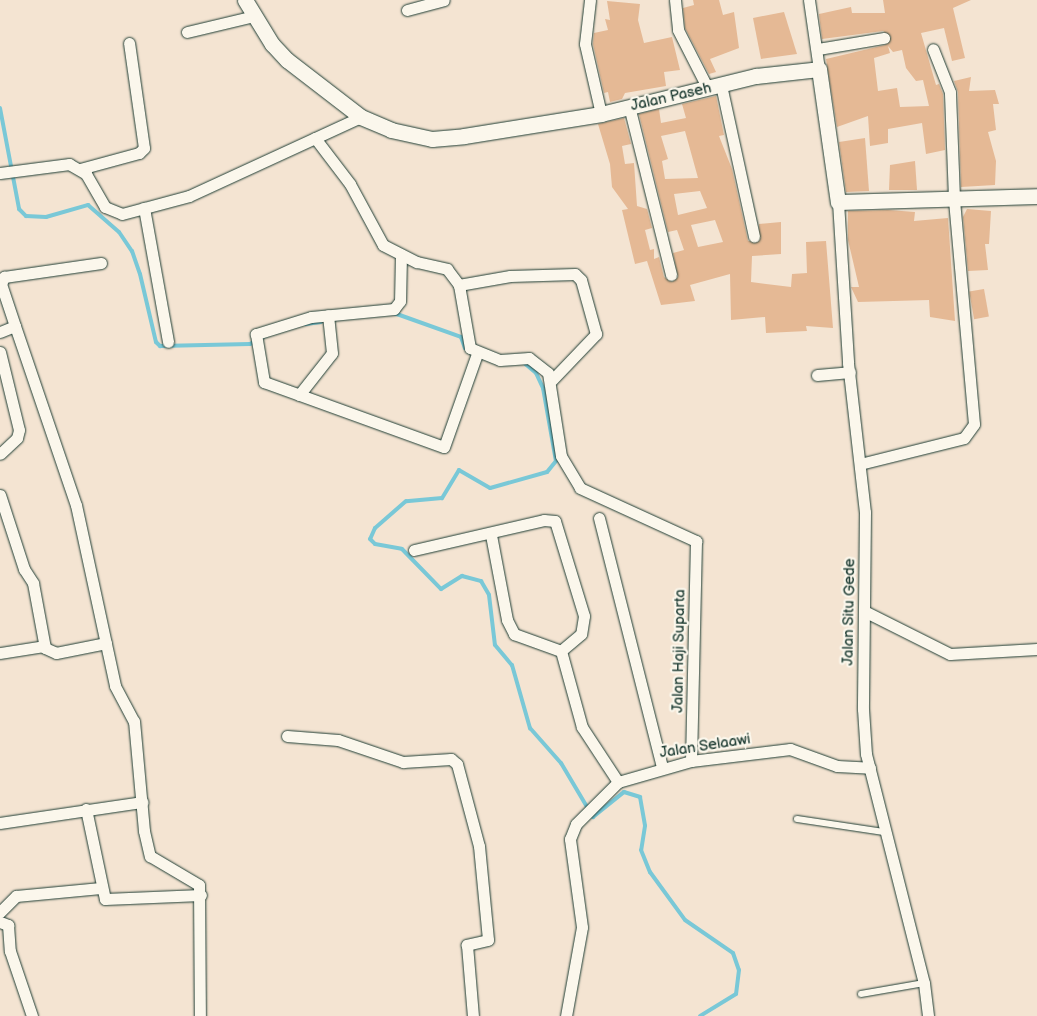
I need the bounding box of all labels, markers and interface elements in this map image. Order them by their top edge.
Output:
street label: Jalan Paseh [629,79,713,115]
street label: Jalan Situ Gede [839,558,859,666]
street label: Jalan Haji Suparta [669,589,689,713]
street label: Jalan Selaawi [658,730,752,762]

